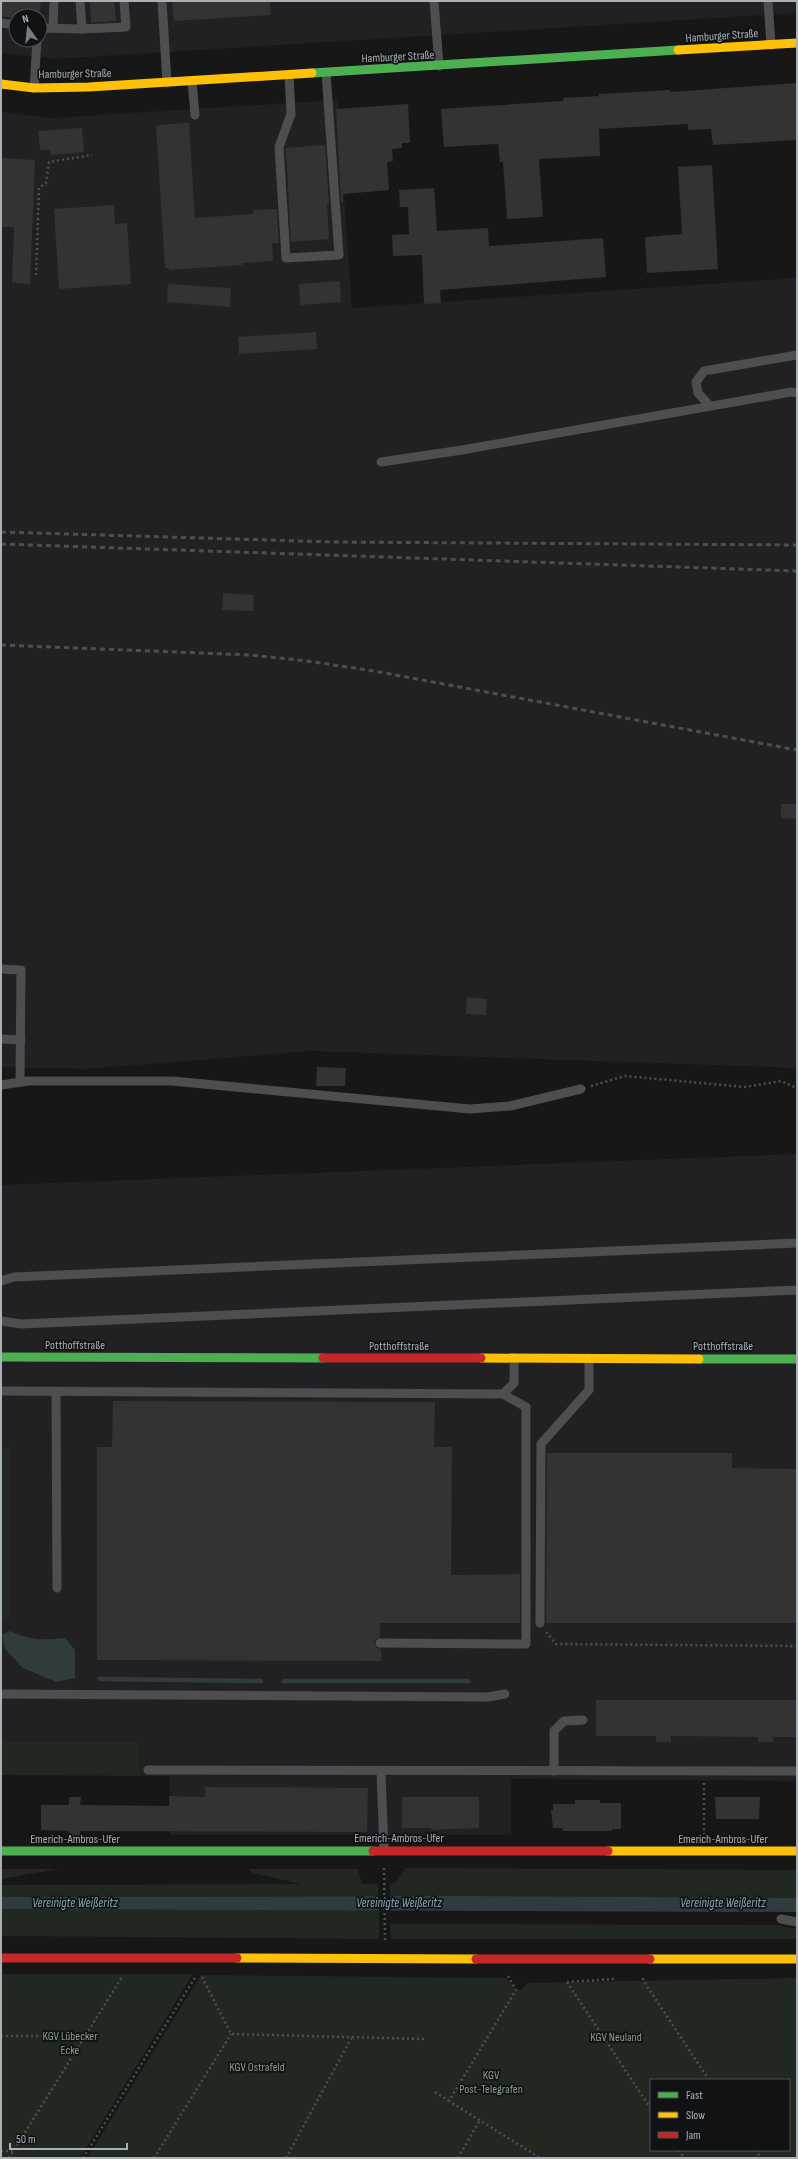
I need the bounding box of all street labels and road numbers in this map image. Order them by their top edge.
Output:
street label: Hamburger Straße [685,26,759,46]
street label: Hamburger Straße [361,48,435,66]
street label: Hamburger Straße [38,66,112,82]
street label: Potthoffstraße [45,1338,105,1353]
street label: Potthoffstraße [369,1339,429,1354]
street label: Potthoffstraße [693,1339,753,1354]
street label: Emerich-Ambros-Ufer [354,1831,444,1846]
street label: Emerich-Ambros-Ufer [30,1832,120,1847]
street label: Emerich-Ambros-Ufer [678,1832,768,1847]

